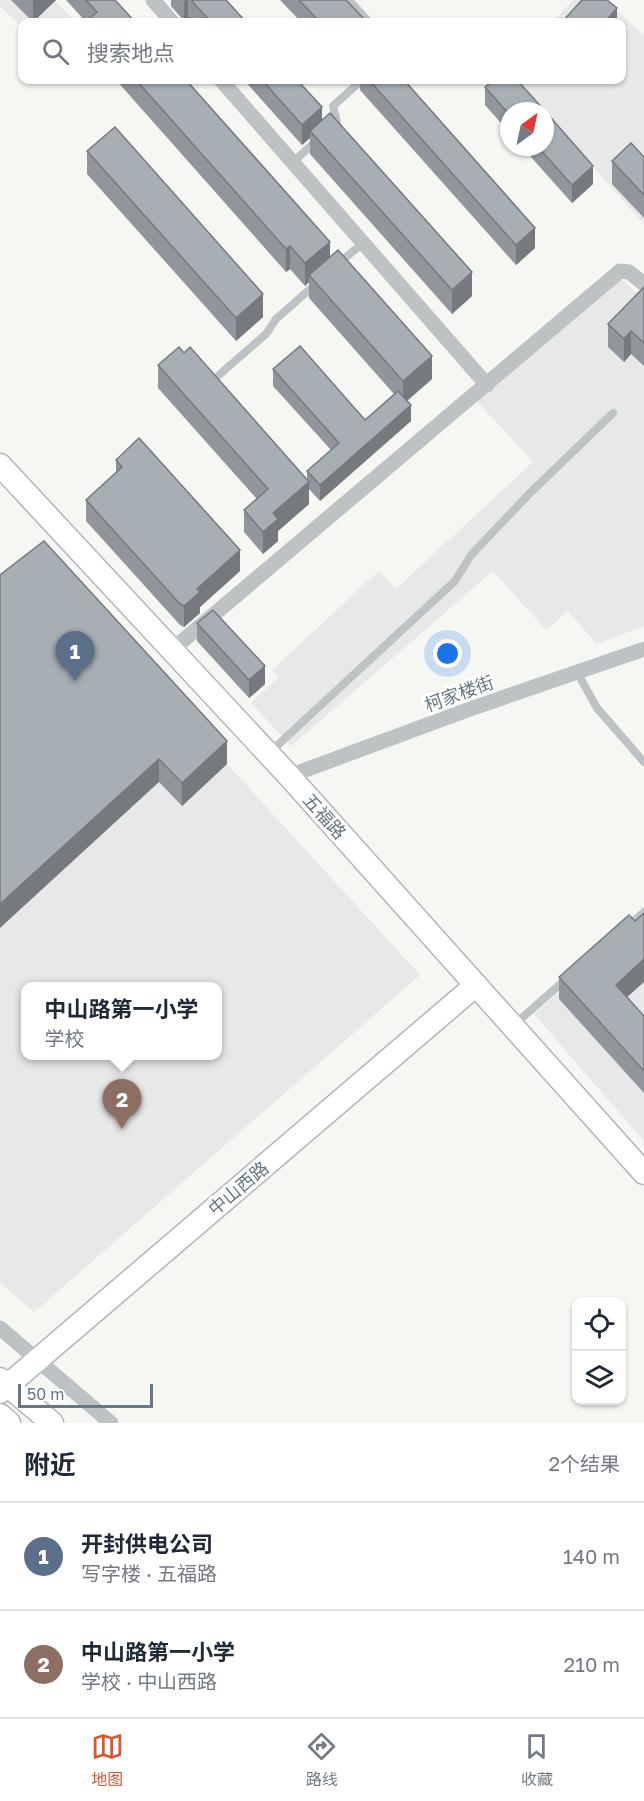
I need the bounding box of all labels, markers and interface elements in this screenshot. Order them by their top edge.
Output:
search box [18,18,626,84]
icon: search [39,35,72,68]
text: 搜索地点 [87,39,175,66]
north arrow [500,102,554,156]
pin: 1 [56,632,94,681]
your location [433,639,462,668]
street label: 柯家楼街 [421,670,497,716]
street label: 五福路 [299,789,351,843]
popup [21,982,222,1060]
text: 中山路第一小学 [44,995,199,1022]
text: 学校 [44,1026,84,1050]
pin: 2 [102,1080,142,1129]
street label: 中山西路 [203,1156,273,1220]
map controls [572,1297,626,1405]
button: locate [572,1297,626,1351]
button: layers [572,1351,626,1405]
scale bar [18,1381,153,1408]
text: 50 m [27,1384,64,1404]
text: 附近 [24,1449,76,1480]
text: 2个结果 [548,1451,620,1475]
text: 开封供电公司 [81,1530,213,1557]
text: 1 [38,1544,49,1568]
text: 140 m [563,1544,620,1568]
text: 写字楼 · 五福路 [81,1561,217,1585]
text: 中山路第一小学 [81,1638,235,1665]
text: 2 [37,1652,50,1676]
text: 210 m [564,1652,620,1676]
text: 学校 · 中山西路 [81,1669,217,1693]
tab: 地图 [91,1730,124,1790]
tab: 路线 [305,1730,338,1790]
tab: 收藏 [520,1730,553,1790]

